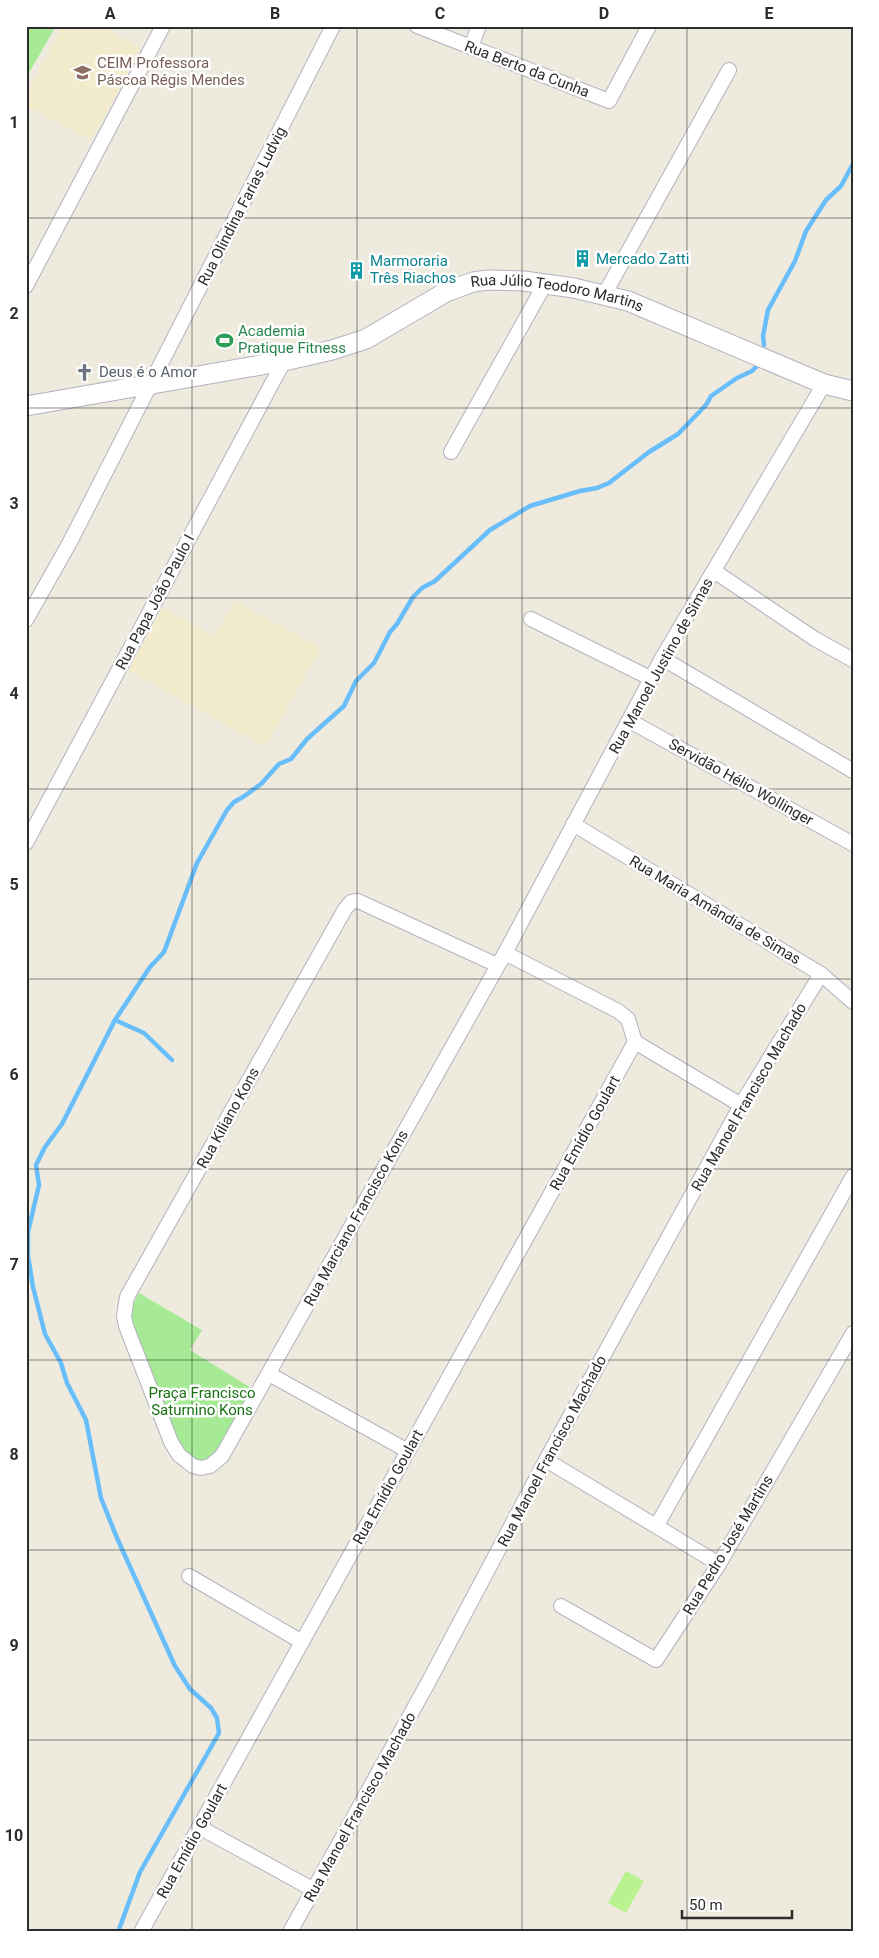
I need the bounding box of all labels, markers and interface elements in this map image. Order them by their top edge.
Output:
text: A [105,4,116,23]
text: B [270,4,280,23]
text: C [435,4,445,23]
text: D [599,4,609,23]
text: E [765,4,774,23]
street label: Rua Berto da Cunha [462,37,592,101]
place label: CEIM Professora Páscoa Régis Mendes [97,54,245,89]
school or university icon: CEIM Professora Páscoa Régis Mendes [73,62,93,82]
text: 1 [9,113,19,132]
street label: Rua Olindina Farias Ludvig [194,124,290,288]
building icon: Mercado Zatti [572,249,592,269]
place label: Mercado Zatti [596,250,689,268]
place label: Marmoraria Três Riachos [370,252,456,287]
building icon: Marmoraria Três Riachos [346,260,366,280]
street label: Rua Júlio Teodoro Martins [470,271,646,316]
text: 2 [9,304,19,323]
place label: Academia Pratique Fitness [238,322,346,357]
sports icon: Academia Pratique Fitness [214,330,234,350]
church icon: Deus é o Amor [75,362,95,382]
place label: Deus é o Amor [99,363,197,381]
text: 3 [9,494,19,513]
street label: Rua Papa João Paulo I [112,531,198,673]
street label: Rua Manoel Justino de Simas [605,575,717,757]
text: 4 [9,684,19,703]
street label: Servidão Hélio Wollinger [666,735,816,829]
street label: Rua Maria Amândia de Simas [626,852,804,968]
text: 5 [9,875,19,894]
street label: Rua Manoel Francisco Machado [688,1000,810,1194]
text: 6 [9,1065,19,1084]
street label: Rua Kiliano Kons [193,1065,263,1171]
street label: Rua Emídio Goulart [546,1072,624,1194]
street label: Rua Marciano Francisco Kons [300,1127,412,1309]
text: 7 [9,1255,19,1274]
street label: Rua Manoel Francisco Machado [494,1352,610,1550]
park label: Praça Francisco Saturnino Kons [148,1384,256,1419]
street label: Rua Emídio Goulart [349,1426,427,1548]
text: 8 [9,1445,19,1464]
street label: Rua Pedro José Martins [679,1472,777,1618]
text: 9 [9,1636,19,1655]
street label: Rua Manoel Francisco Machado [300,1709,420,1905]
street label: Rua Emídio Goulart [153,1780,231,1902]
text: 10 [5,1826,23,1845]
scale bar [682,1888,792,1920]
text: 50 m [689,1896,723,1914]

